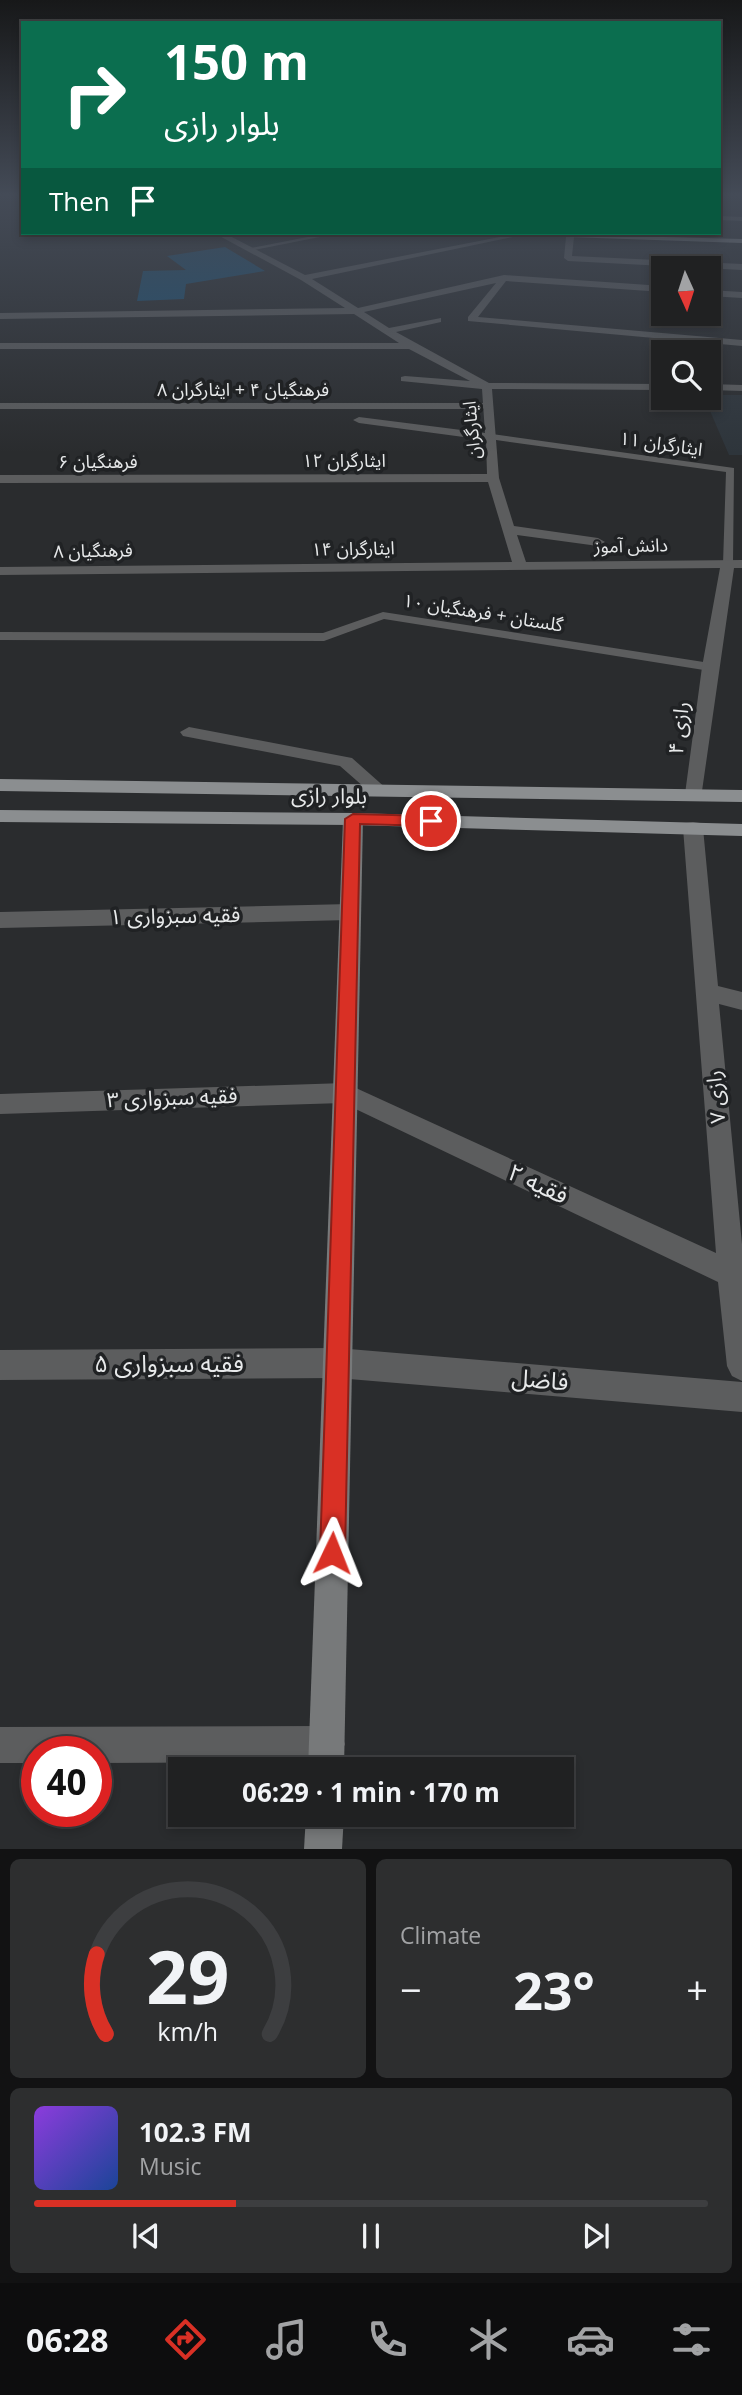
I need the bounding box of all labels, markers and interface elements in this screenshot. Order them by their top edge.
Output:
text: 150 m [164,28,309,94]
icon: right [49,49,140,140]
text: بلوار رازی [164,101,280,144]
icon: arrive [124,182,162,220]
text: Then [49,183,110,219]
north arrow [651,256,721,326]
map controls [651,256,721,410]
button: search [651,340,721,410]
street label: فرهنگیان ۴ + ایثارگران ۸ [157,377,329,401]
street label: ایثارگران [457,400,485,460]
street label: ایثارگران ۱۱ [618,425,704,461]
street label: ایثارگران ۱۲ [302,448,386,472]
street label: فرهنگیان ۶ [58,449,138,473]
street label: دانش آموز [593,532,668,558]
street label: ایثارگران ۱۴ [311,535,395,561]
street label: فرهنگیان ۸ [53,537,133,563]
street label: گلستان + فرهنگیان ۱۰ [401,588,565,637]
street label: رازی ۴ [661,700,695,756]
street label: بلوار رازی [291,780,367,810]
pin [401,791,461,851]
icon: arrive [412,802,450,840]
street label: فقیه سبزواری ۱ [109,900,241,930]
street label: رازی ۷ [699,1069,731,1125]
street label: فقیه سبزواری ۳ [106,1081,238,1113]
street label: فقیه ۲ [503,1154,574,1211]
street label: فقیه سبزواری ۵ [94,1346,244,1379]
street label: فاضل [510,1360,570,1397]
position arrow [295,1516,369,1590]
speed limit sign: 40 [21,1736,112,1827]
text: 06:29 · 1 min · 170 m [242,1774,500,1810]
text: Climate [400,1919,481,1951]
text: 29 [146,1927,230,2026]
text: 23° [513,1954,595,2025]
text: − [400,1963,422,2015]
text: + [686,1963,708,2015]
text: km/h [158,2014,218,2048]
text: 102.3 FM [139,2114,251,2150]
text: Music [139,2150,202,2182]
icon: previous [127,2217,165,2255]
icon: pause [352,2217,390,2255]
icon: next [577,2217,615,2255]
icon: directions [161,2315,210,2364]
icon: music [262,2315,311,2364]
icon: phone [363,2315,412,2364]
icon: climate [464,2315,513,2364]
icon: car [566,2315,615,2364]
icon: filters [667,2315,716,2364]
text: 06:28 [26,2318,108,2361]

